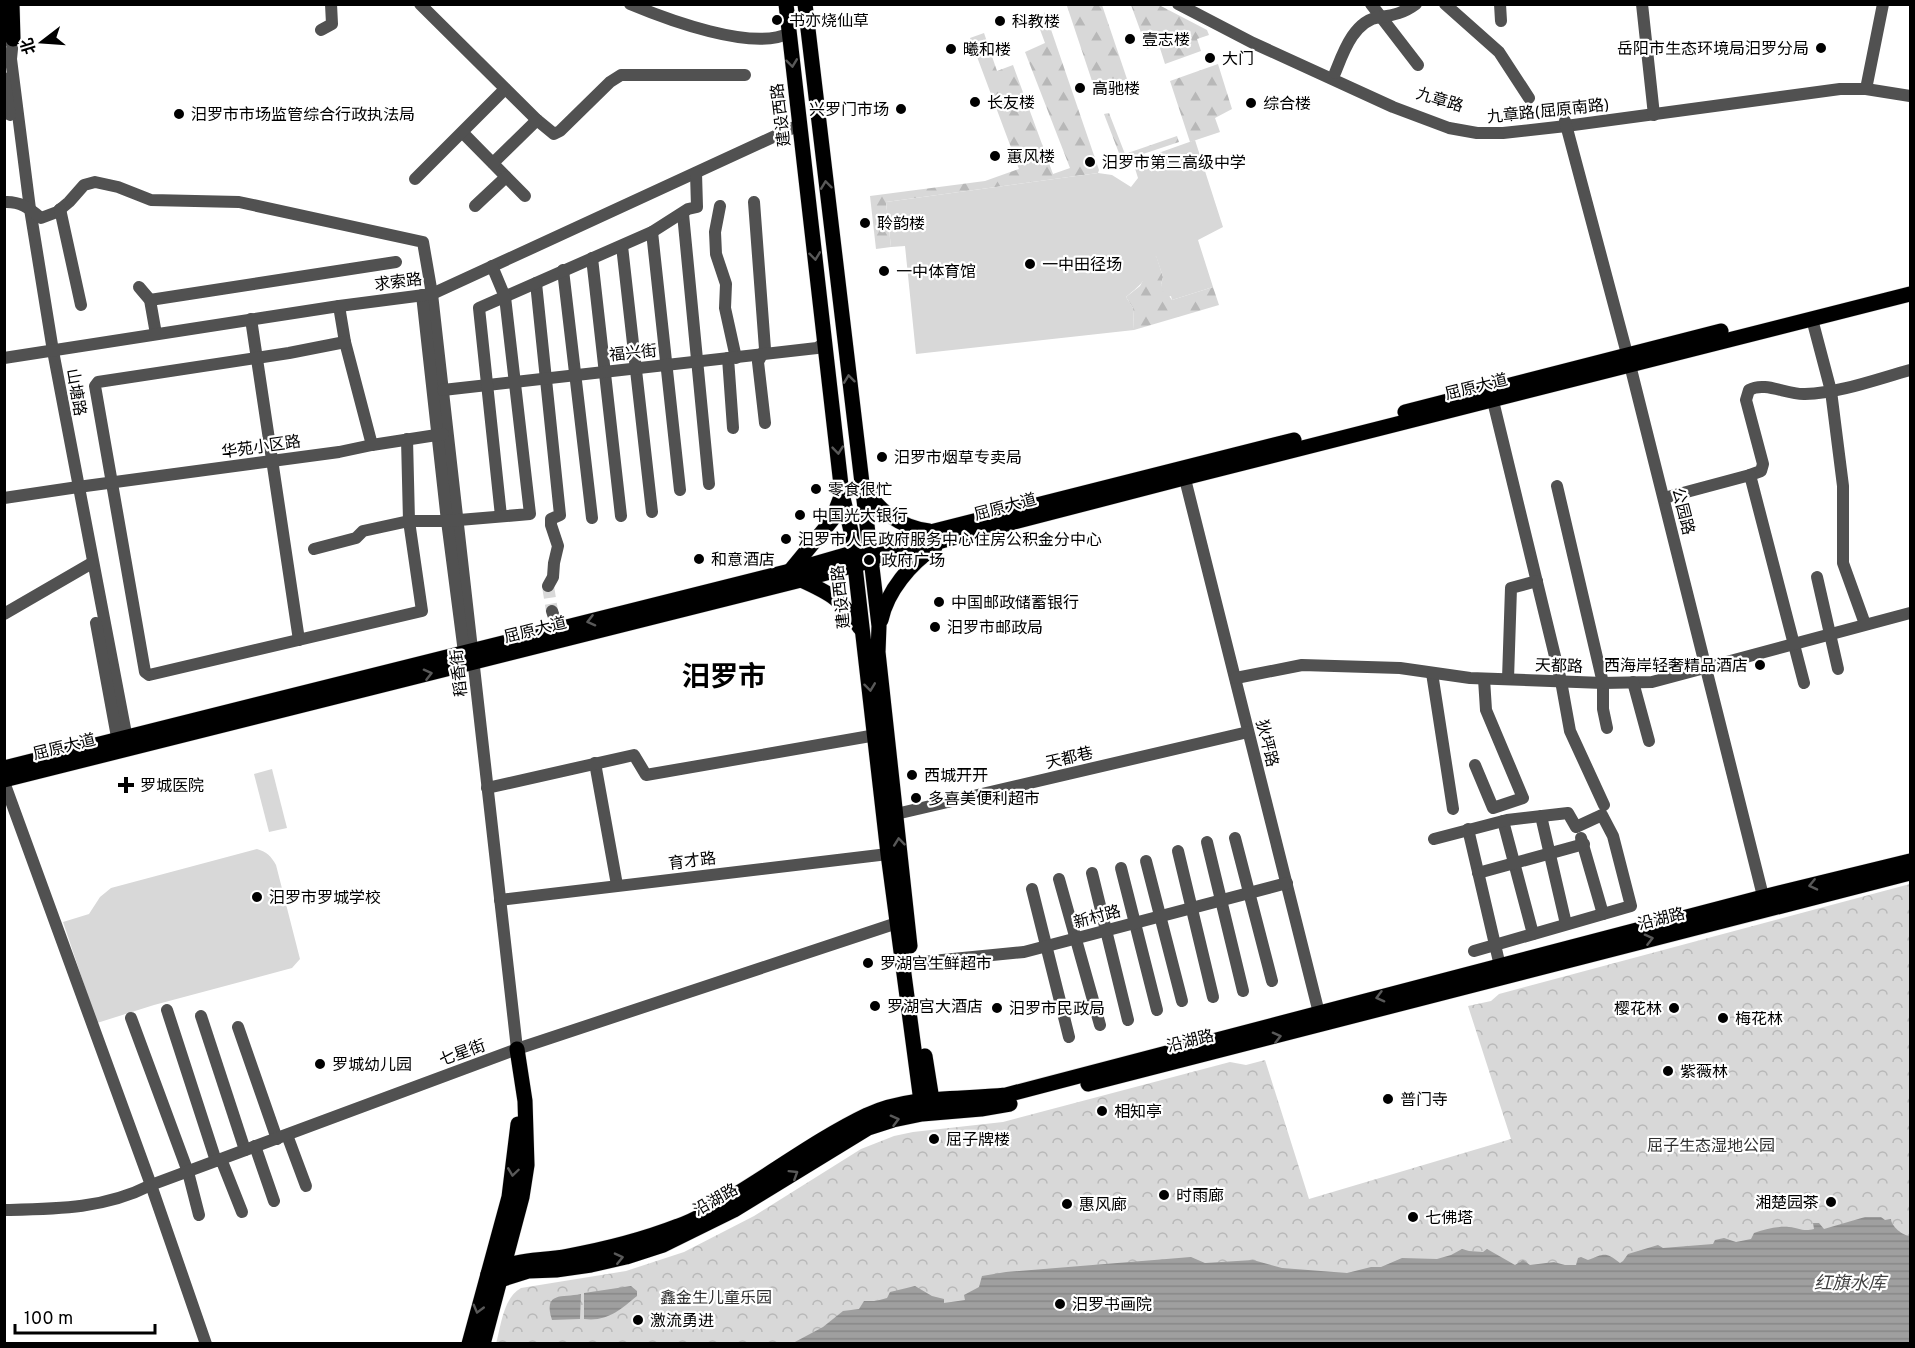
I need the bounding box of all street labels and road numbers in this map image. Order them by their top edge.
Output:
street label: 建设西路 [768,82,796,148]
street label: 九章路 [1414,84,1465,117]
street label: 九章路(屈原南路) [1486,96,1610,128]
street label: 求索路 [373,270,423,296]
street label: 福兴街 [608,342,658,366]
street label: 山塘路 [61,367,89,418]
street label: 屈原大道 [1443,370,1510,405]
street label: 华苑小区路 [220,433,302,463]
street label: 公园路 [1667,486,1698,537]
street label: 屈原大道 [972,490,1039,526]
street label: 建设西路 [829,564,855,630]
street label: 屈原大道 [502,613,569,648]
street label: 稻香街 [448,648,472,698]
street label: 天都路 [1535,656,1583,678]
street label: 狄坪路 [1251,718,1282,769]
street label: 屈原大道 [31,730,98,765]
street label: 天都巷 [1044,744,1095,774]
street label: 育才路 [667,849,717,875]
street label: 新村路 [1072,902,1123,934]
street label: 沿湖路 [1636,904,1687,935]
street label: 沿湖路 [1165,1026,1216,1057]
street label: 七星街 [437,1036,489,1071]
street label: 沿湖路 [690,1180,742,1221]

